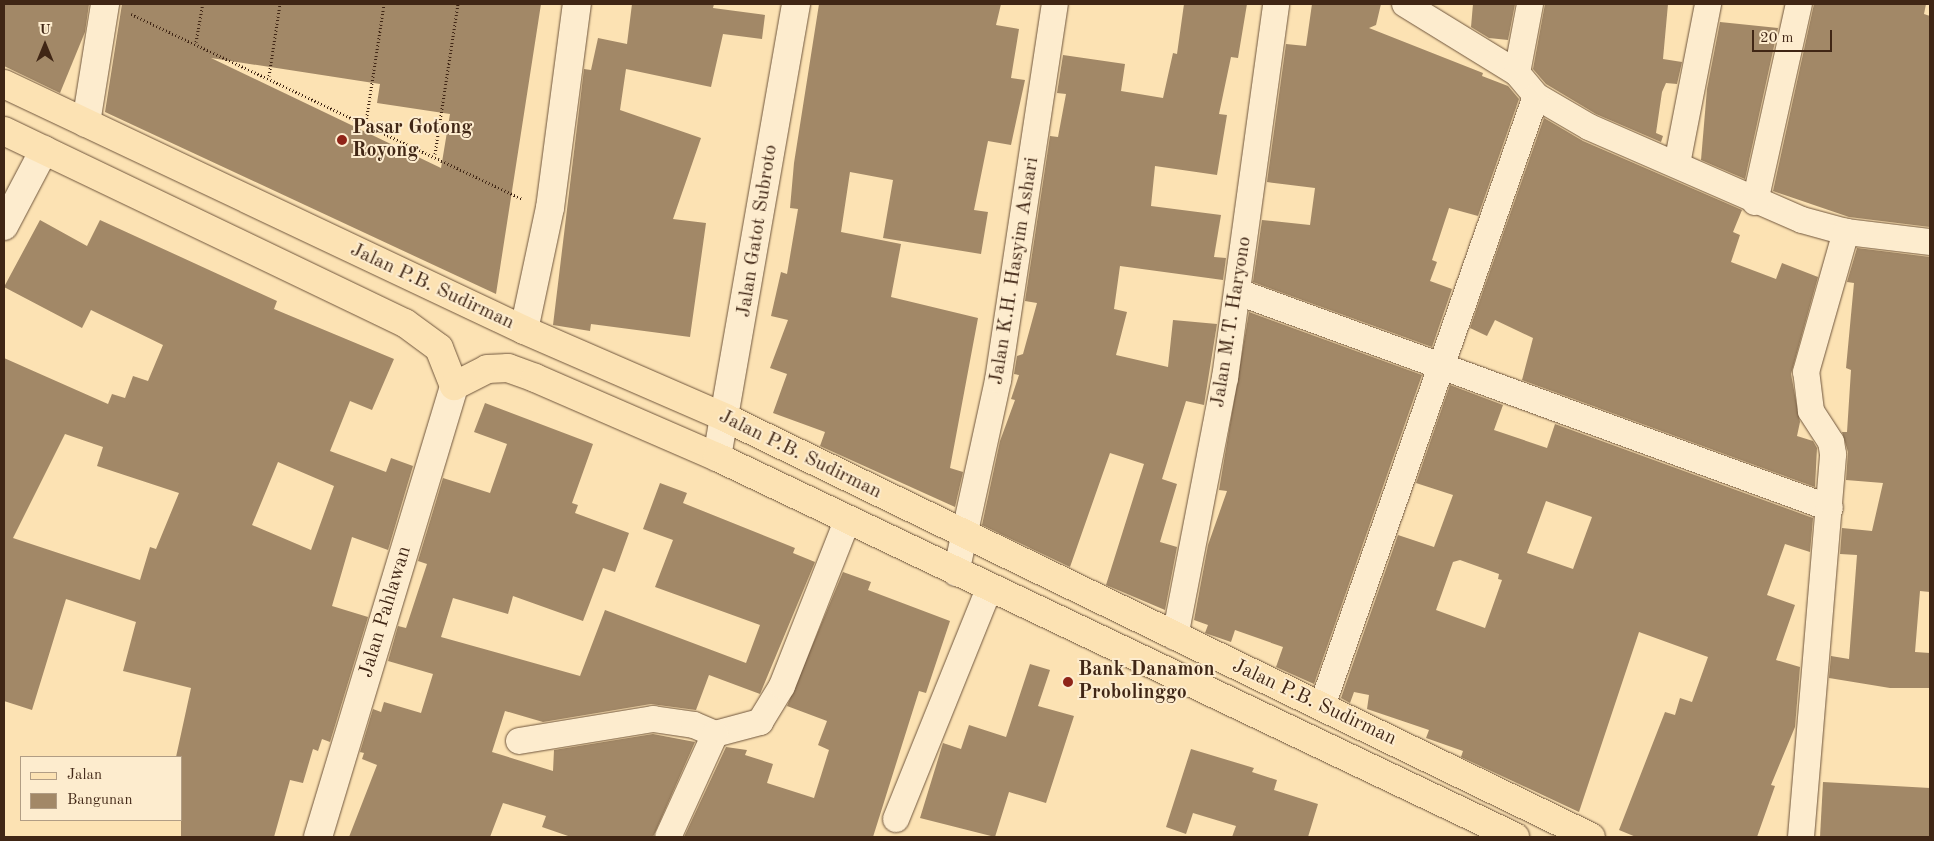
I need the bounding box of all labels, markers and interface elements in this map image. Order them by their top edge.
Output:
north arrow [20,20,70,70]
scale bar [1754,20,1834,52]
text: U [39,23,51,37]
text: 20 m [1760,31,1794,46]
place label: Pasar Gotong Royong [352,116,472,163]
marker: Pasar Gotong Royong [336,134,348,146]
street label: Jalan Gatot Subroto [732,143,784,319]
street label: Jalan K.H. Hasyim Ashari [985,155,1045,387]
street label: Jalan M.T. Haryono [1207,235,1257,409]
street label: Jalan P.B. Sudirman [346,238,518,336]
street label: Jalan P.B. Sudirman [715,405,885,505]
street label: Jalan Pahlawan [355,543,417,681]
street label: Jalan P.B. Sudirman [1228,654,1400,752]
place label: Bank Danamon Probolinggo [1078,658,1215,705]
marker: Bank Danamon Probolinggo [1062,676,1074,688]
legend [20,756,182,821]
text: Jalan [67,768,102,783]
text: Bangunan [67,793,133,808]

